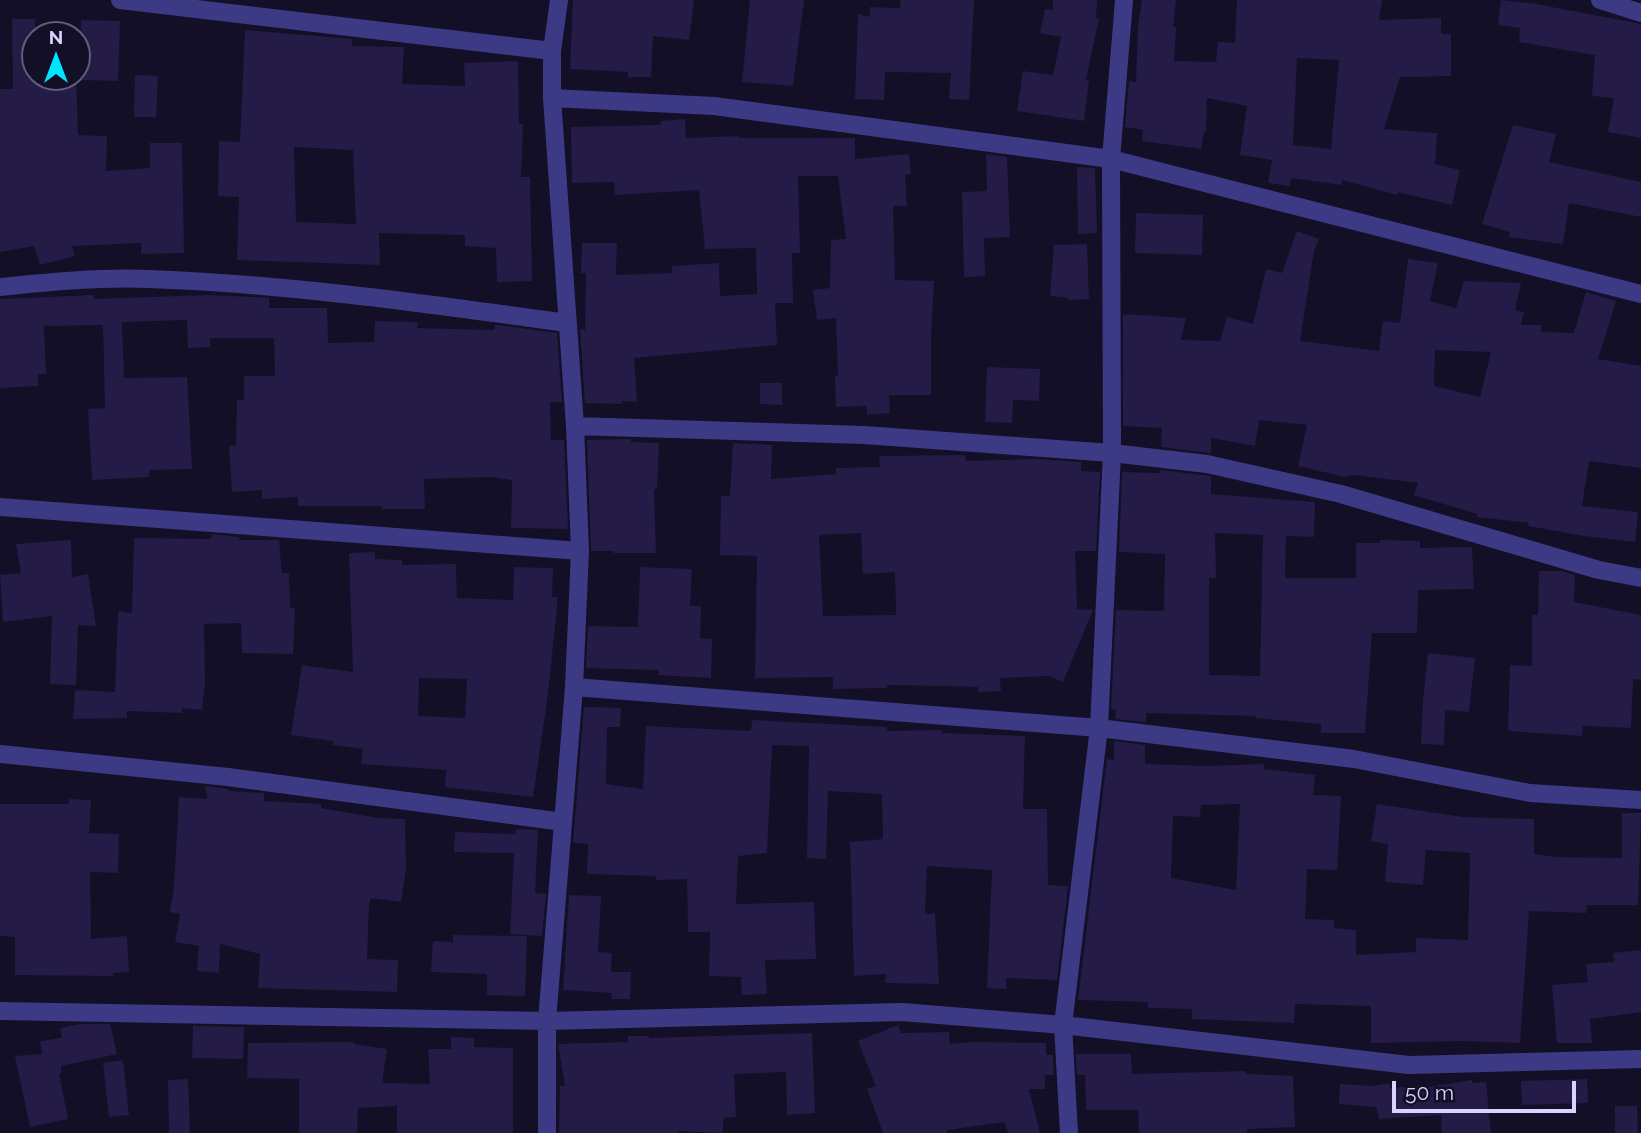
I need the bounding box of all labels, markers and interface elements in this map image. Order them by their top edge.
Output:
north arrow [21,21,91,91]
text: N [49,26,63,48]
scale bar [1396,1066,1580,1110]
text: 50 m [1405,1080,1454,1105]

